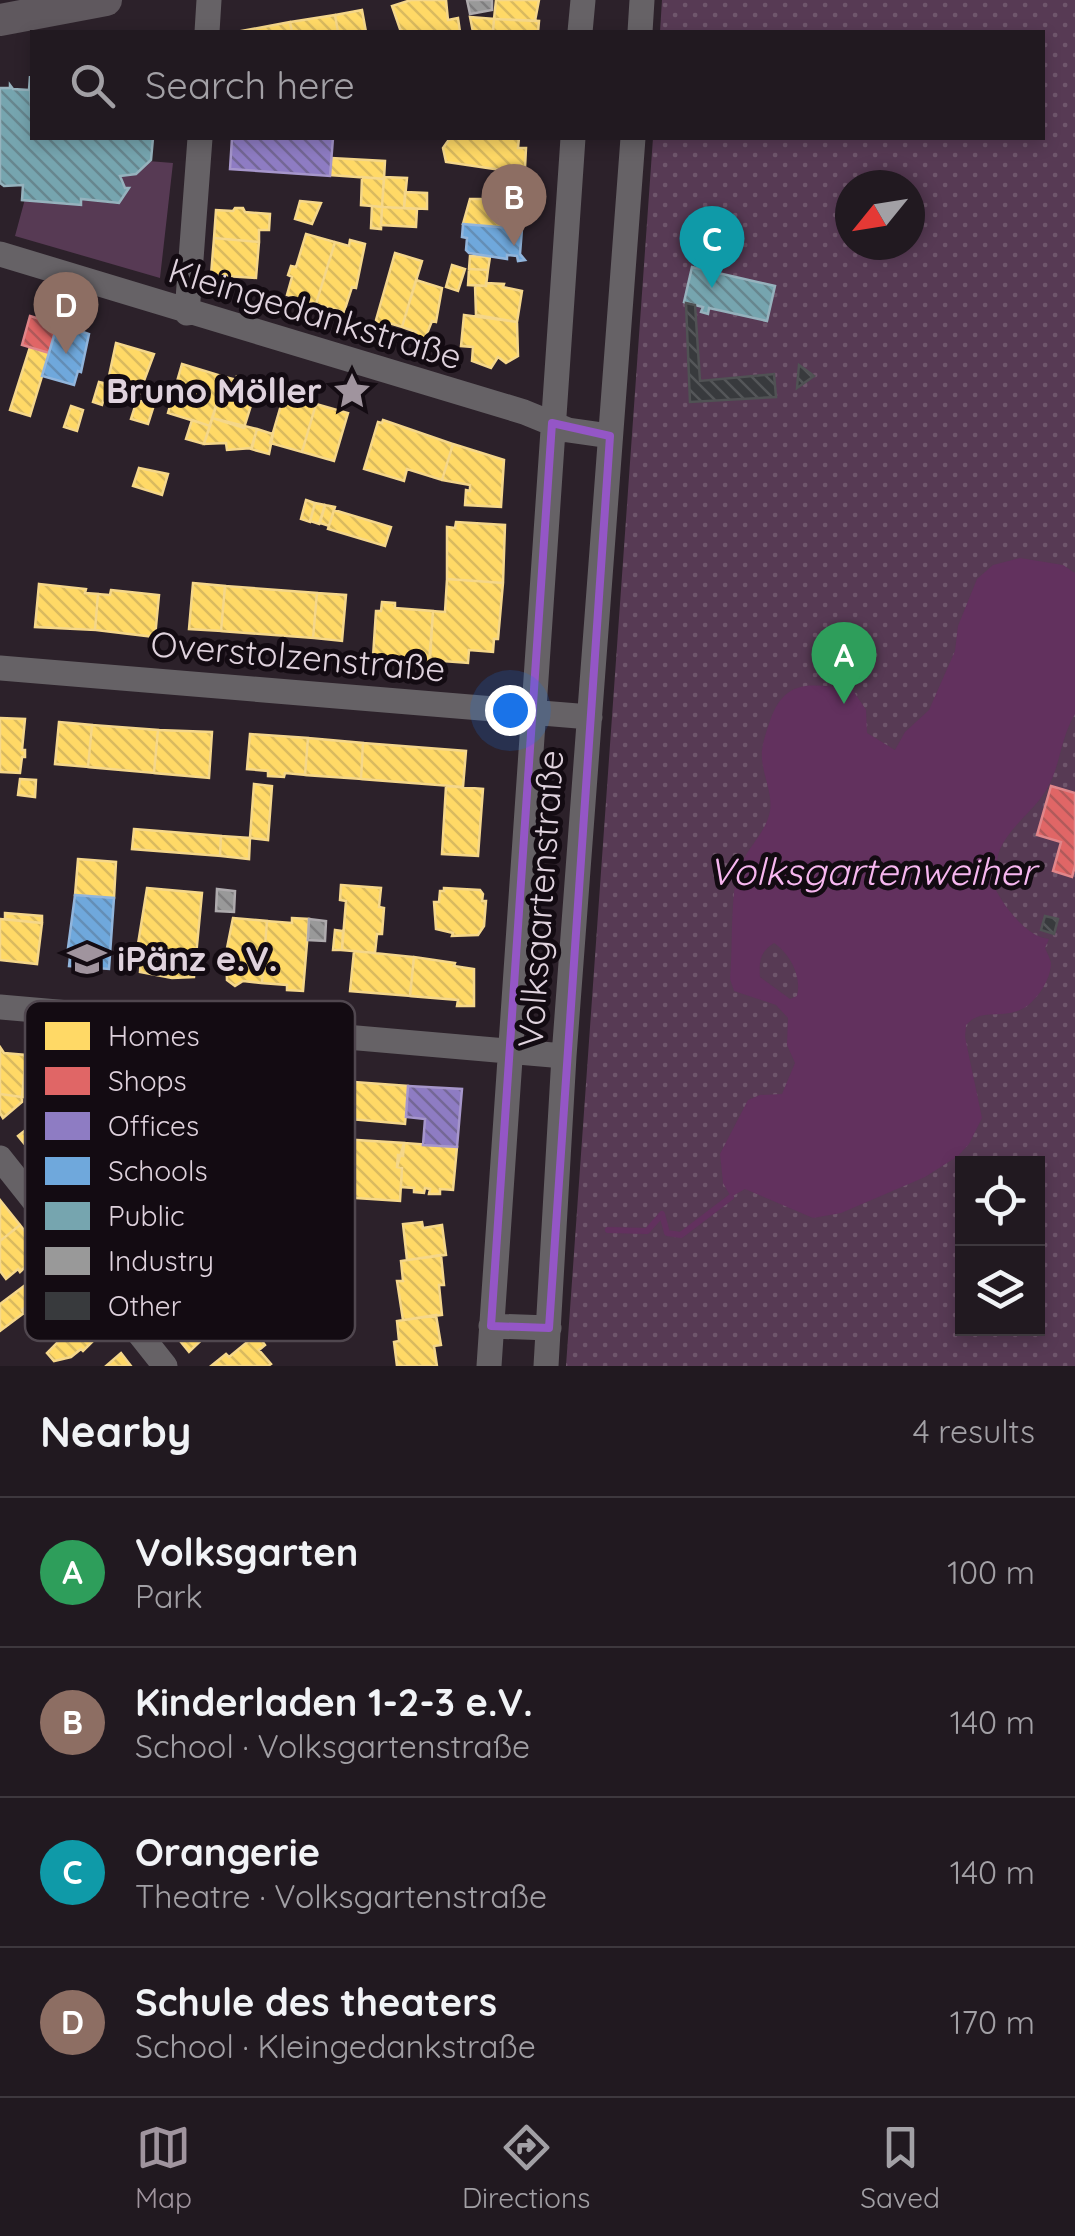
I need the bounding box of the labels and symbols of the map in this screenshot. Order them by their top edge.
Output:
pin: B [482,164,546,246]
north arrow [835,170,925,260]
pin: C [680,206,744,288]
street label: Kleingedankstraße [163,247,467,379]
pin: D [34,272,98,354]
place label: Bruno Möller [106,368,322,412]
place icon: Bruno Möller [331,370,373,412]
street label: Overstolzenstraße [149,621,447,691]
pin: A [812,622,876,704]
your location [485,685,536,736]
street label: Volksgartenstraße [508,749,572,1049]
water label: Volksgartenweiher [708,847,1040,895]
place label: iPänz e.V. [117,936,278,980]
school or university icon: iPänz e.V. [66,938,108,980]
legend [25,1001,355,1341]
text: Homes [108,1018,200,1053]
text: Shops [108,1063,187,1098]
text: Offices [108,1108,199,1143]
text: Schools [108,1153,208,1188]
text: Public [108,1198,184,1233]
text: Industry [108,1243,214,1278]
text: Other [108,1288,182,1323]

